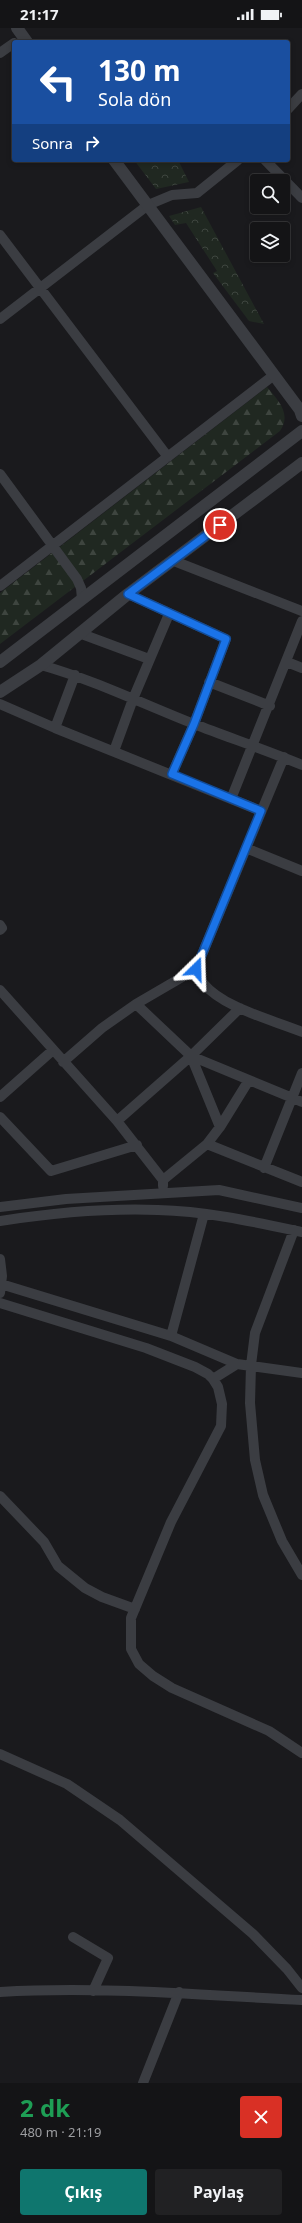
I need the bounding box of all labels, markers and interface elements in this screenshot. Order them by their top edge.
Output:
text: 21:17 [20,4,59,24]
text: 130 m [98,51,181,89]
icon: left [32,56,84,108]
text: Sola dön [98,87,171,111]
icon: right [81,132,103,154]
text: Sonra [32,133,73,153]
map controls [250,174,290,262]
button: search [250,174,290,214]
button: layers [250,222,290,262]
pin [203,508,237,542]
icon: arrive [209,514,231,536]
position arrow [175,948,217,990]
text: 2 dk [20,2091,70,2124]
button: close [240,2096,282,2138]
text: 480 m · 21:19 [20,2123,101,2141]
button: Çıkış [20,2169,147,2215]
button: Paylaş [155,2169,282,2215]

